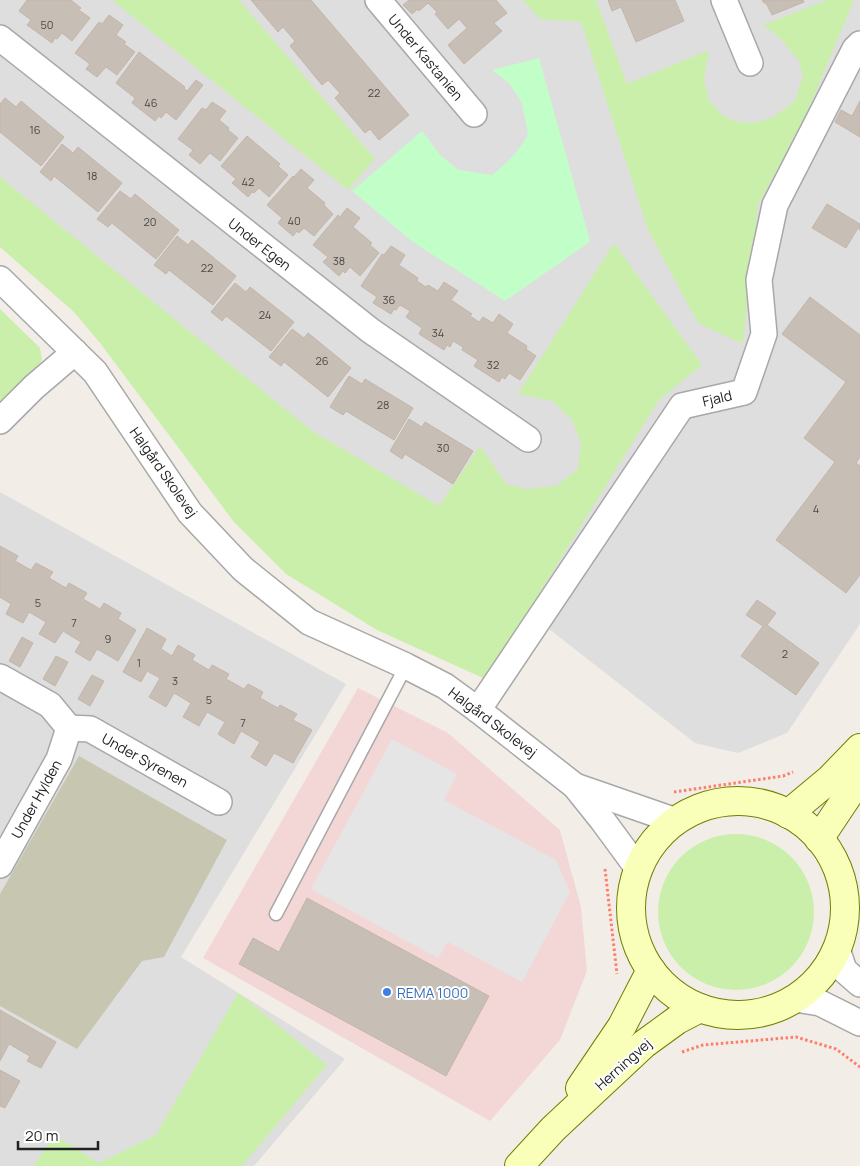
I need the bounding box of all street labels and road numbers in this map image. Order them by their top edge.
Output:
street label: Under Kastanien [384,10,468,104]
street label: Under Egen [225,213,295,275]
street label: Fjald [700,385,734,411]
street label: Halgård Skolevej [126,423,202,521]
street label: Halgård Skolevej [445,682,541,762]
street label: Under Syrenen [99,728,191,792]
street label: Under Hylden [7,756,65,842]
street label: Herningvej [591,1034,655,1094]

